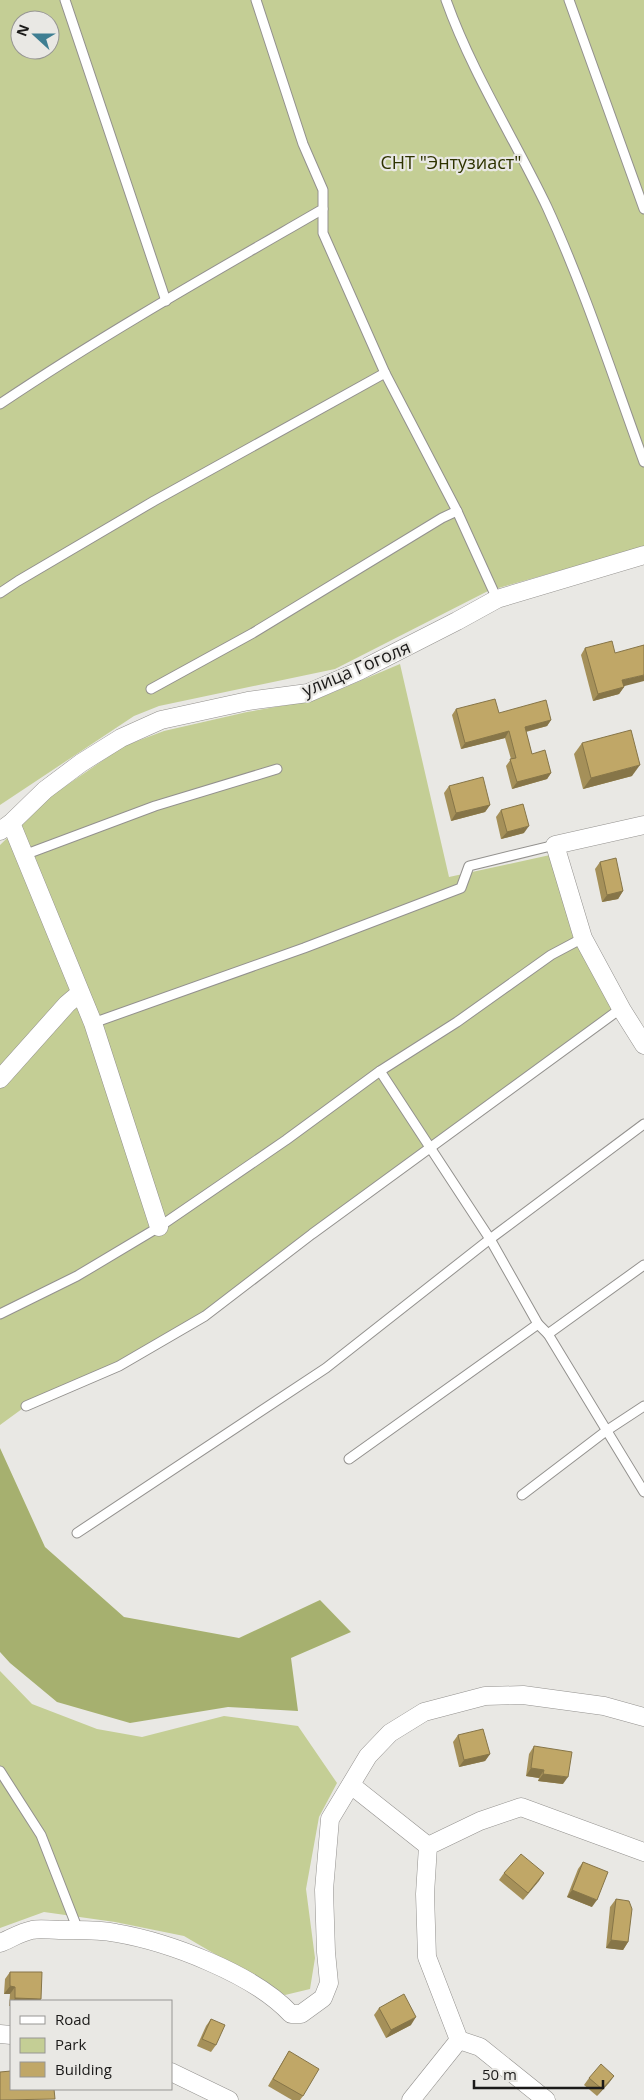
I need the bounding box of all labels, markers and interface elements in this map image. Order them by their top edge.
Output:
north arrow [10,10,60,60]
text: N [11,21,33,39]
park label: СНТ "Энтузиаст" [380,150,522,174]
street label: улица Гоголя [298,634,414,702]
legend [10,2000,172,2090]
text: Road [55,2009,91,2029]
text: Park [55,2034,86,2054]
scale bar [474,2058,603,2090]
text: Building [55,2059,112,2079]
text: 50 m [482,2064,517,2084]

